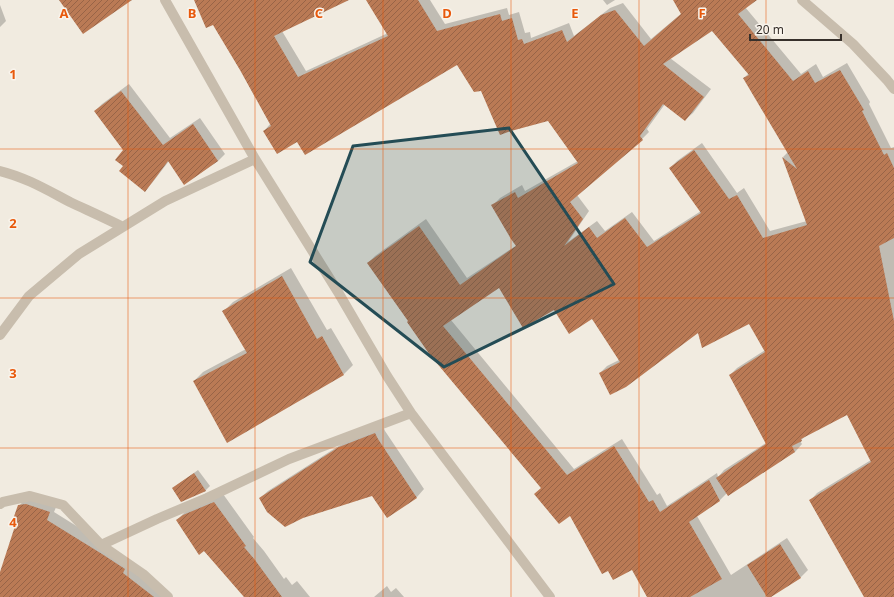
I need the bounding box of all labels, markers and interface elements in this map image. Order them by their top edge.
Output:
text: A [60,4,69,22]
text: B [188,4,196,22]
text: C [315,4,323,22]
text: D [442,4,452,22]
text: E [571,4,579,22]
text: F [698,4,706,22]
scale bar [750,16,841,42]
text: 20 m [756,21,784,38]
text: 1 [9,65,17,83]
text: 2 [9,214,17,232]
text: 3 [9,364,17,382]
text: 4 [9,513,17,531]

